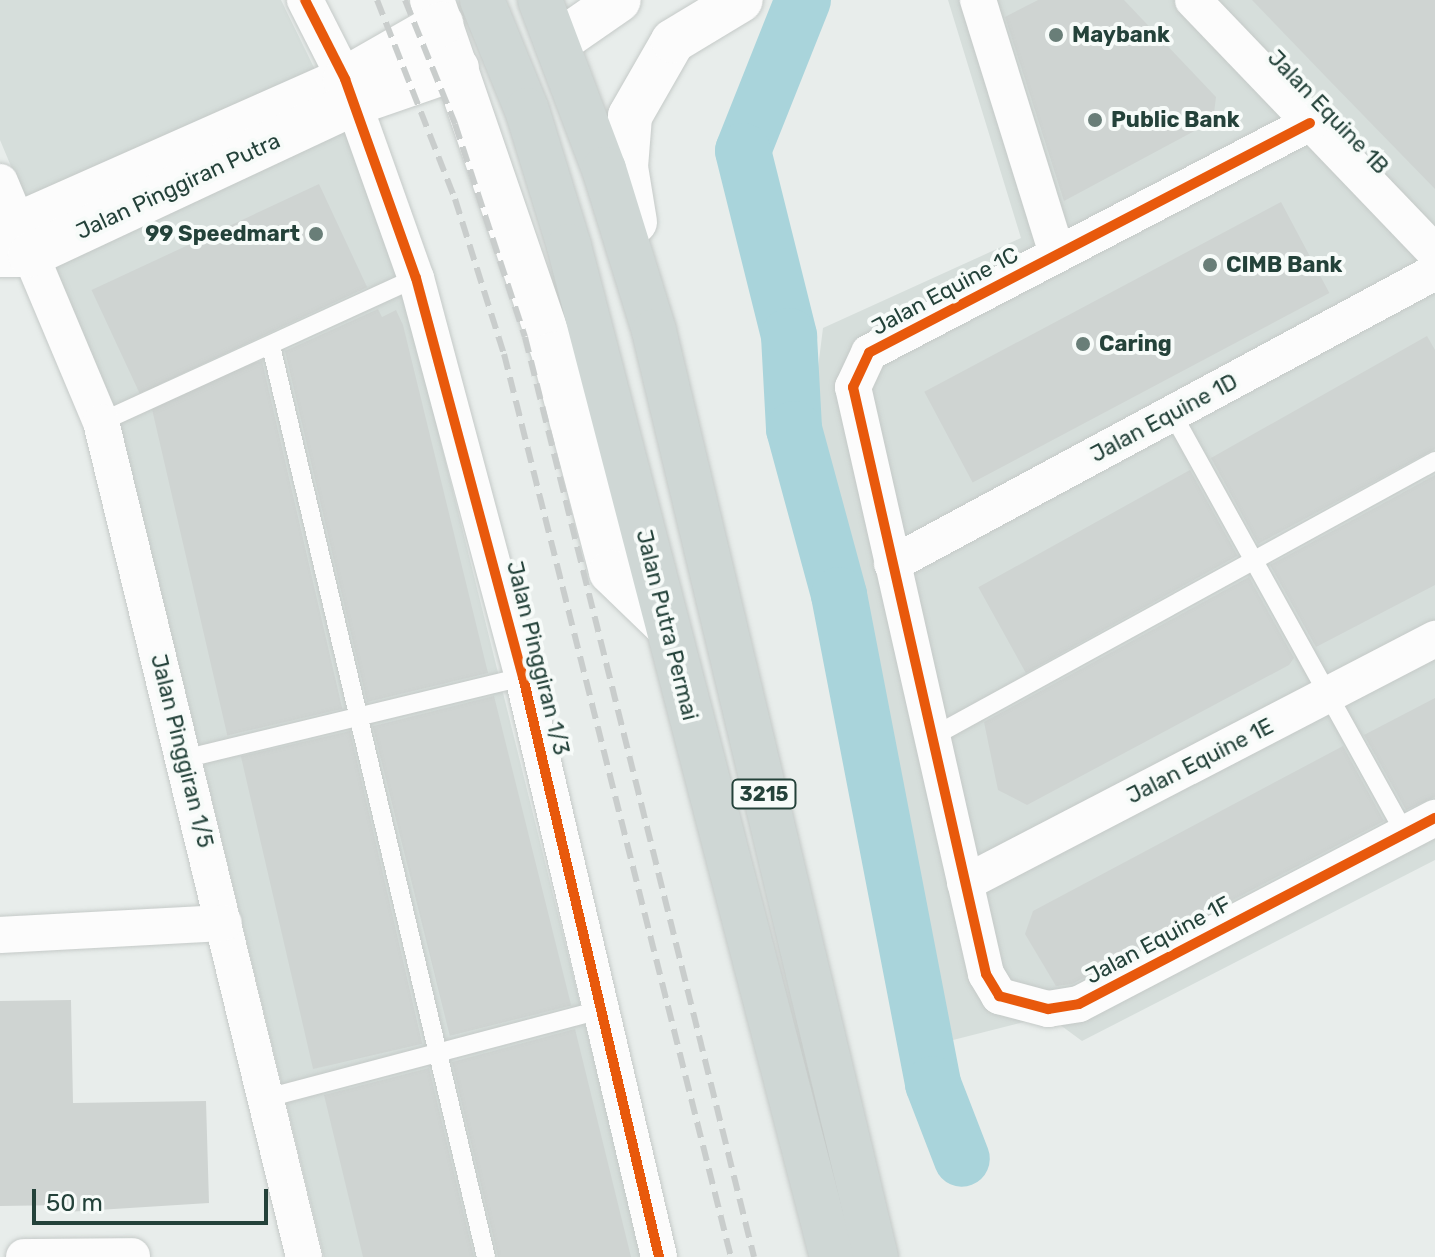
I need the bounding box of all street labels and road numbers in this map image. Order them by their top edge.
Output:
street label: Jalan Equine 1B [1262,44,1394,180]
street label: Jalan Pinggiran Putra [72,127,284,245]
street label: Jalan Equine 1C [867,241,1023,341]
street label: Jalan Equine 1D [1086,368,1242,468]
street label: Jalan Putra Permai [631,527,703,723]
street label: Jalan Pinggiran 1/3 [501,558,575,758]
street label: Jalan Pinggiran 1/5 [145,651,219,851]
street label: Jalan Equine 1E [1122,713,1278,809]
road number: 3215 [730,778,798,810]
street label: Jalan Equine 1F [1081,891,1235,989]

